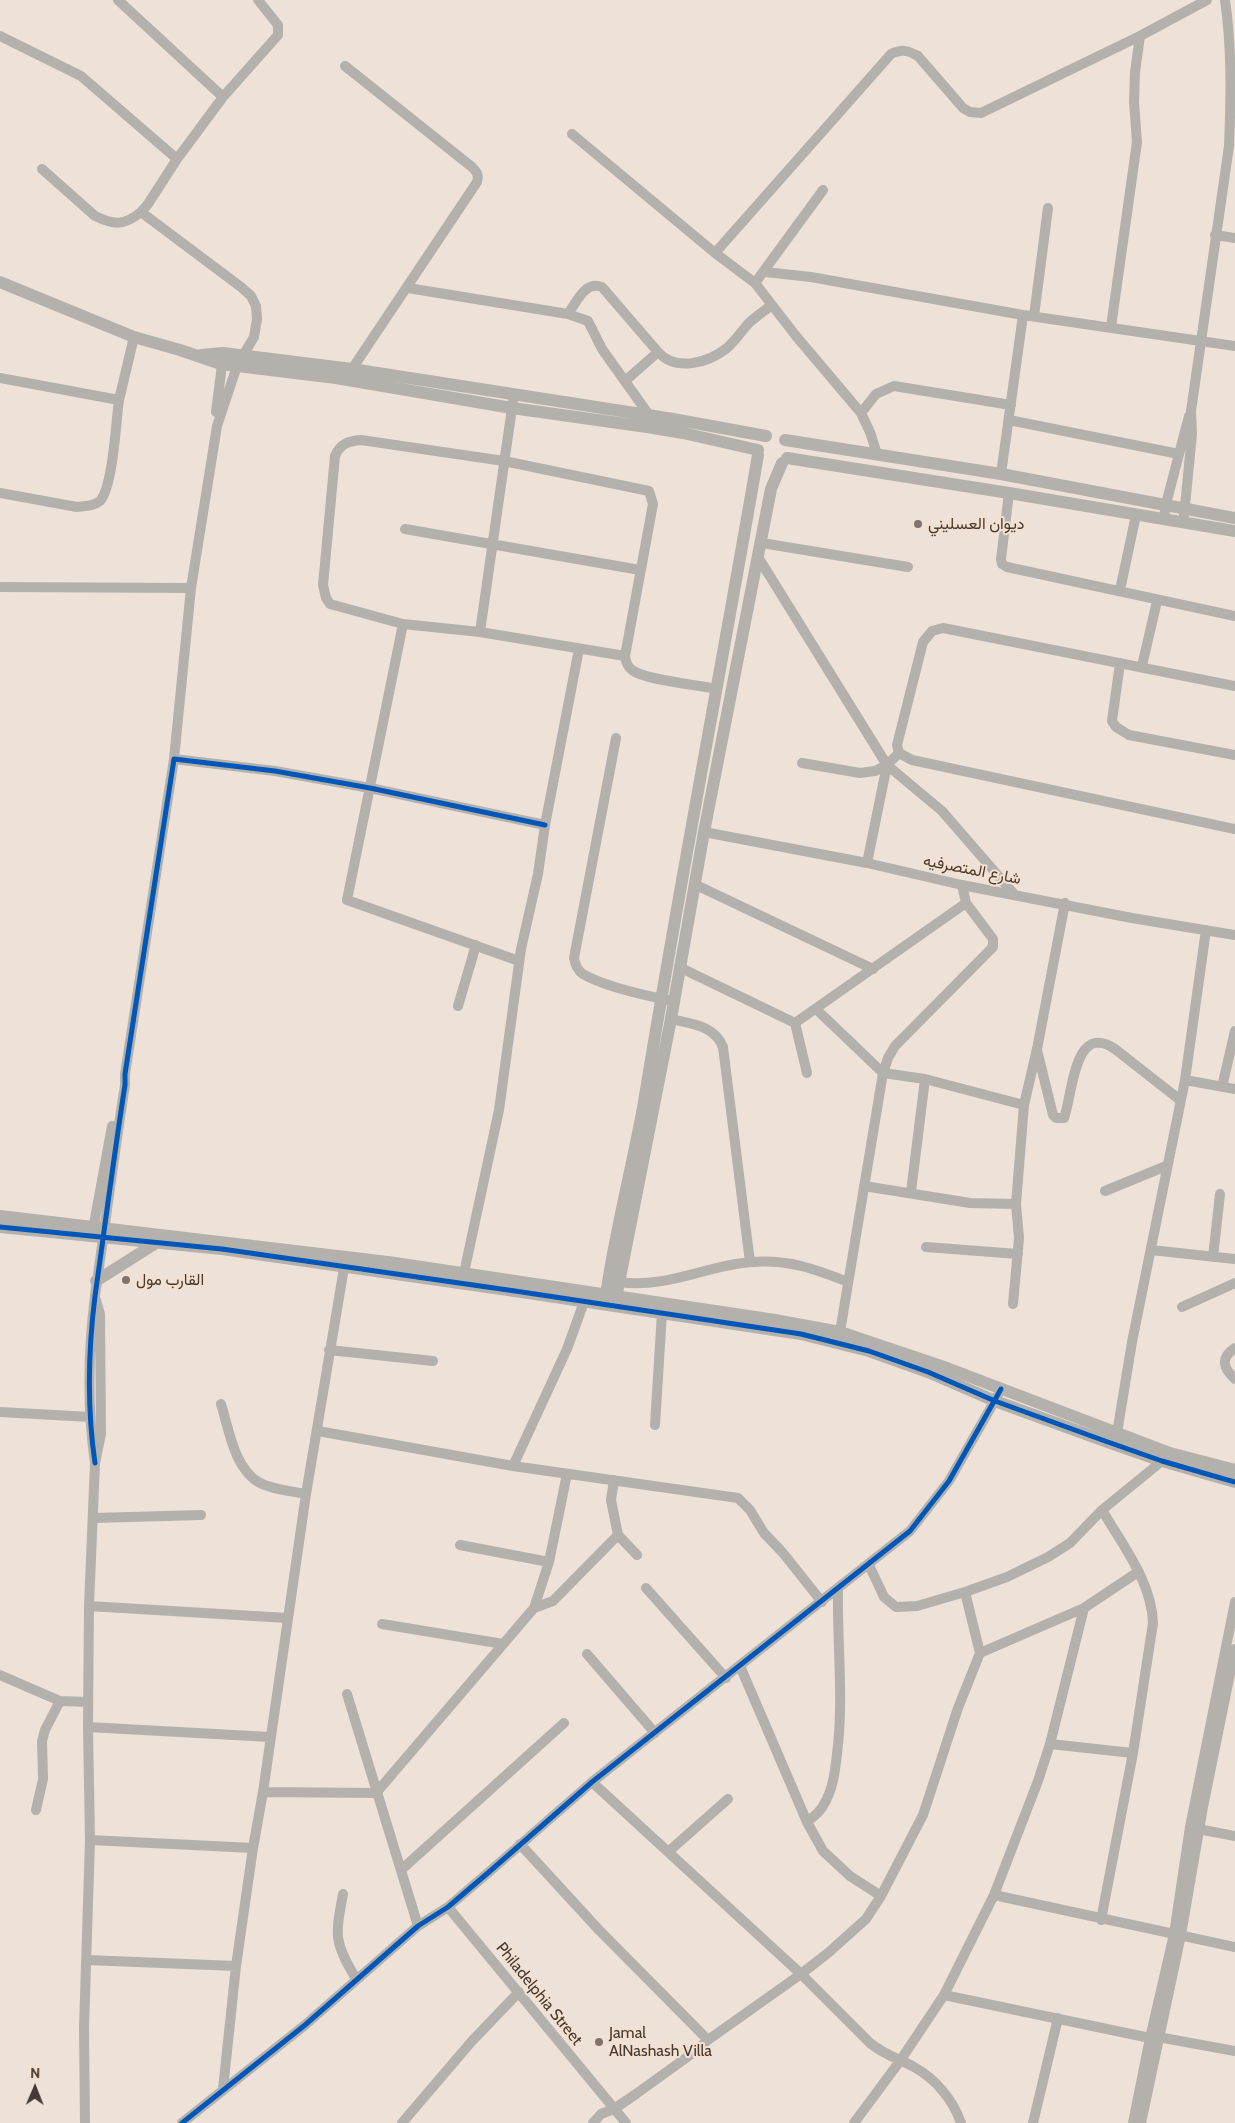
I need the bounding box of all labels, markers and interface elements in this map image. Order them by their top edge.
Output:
place label: ديوان العسليني [928,514,1024,534]
marker: ديوان العسليني [912,518,924,530]
street label: شارع المتصرفيه [921,851,1023,889]
place label: القارب مول [136,1270,204,1290]
marker: القارب مول [120,1274,132,1286]
street label: Philadelphia Street [492,1939,586,2049]
place label: Jamal AlNashash Villa [609,2023,712,2061]
marker: Jamal AlNashash Villa [593,2036,605,2048]
north arrow [10,2063,60,2113]
text: N [30,2064,40,2082]

